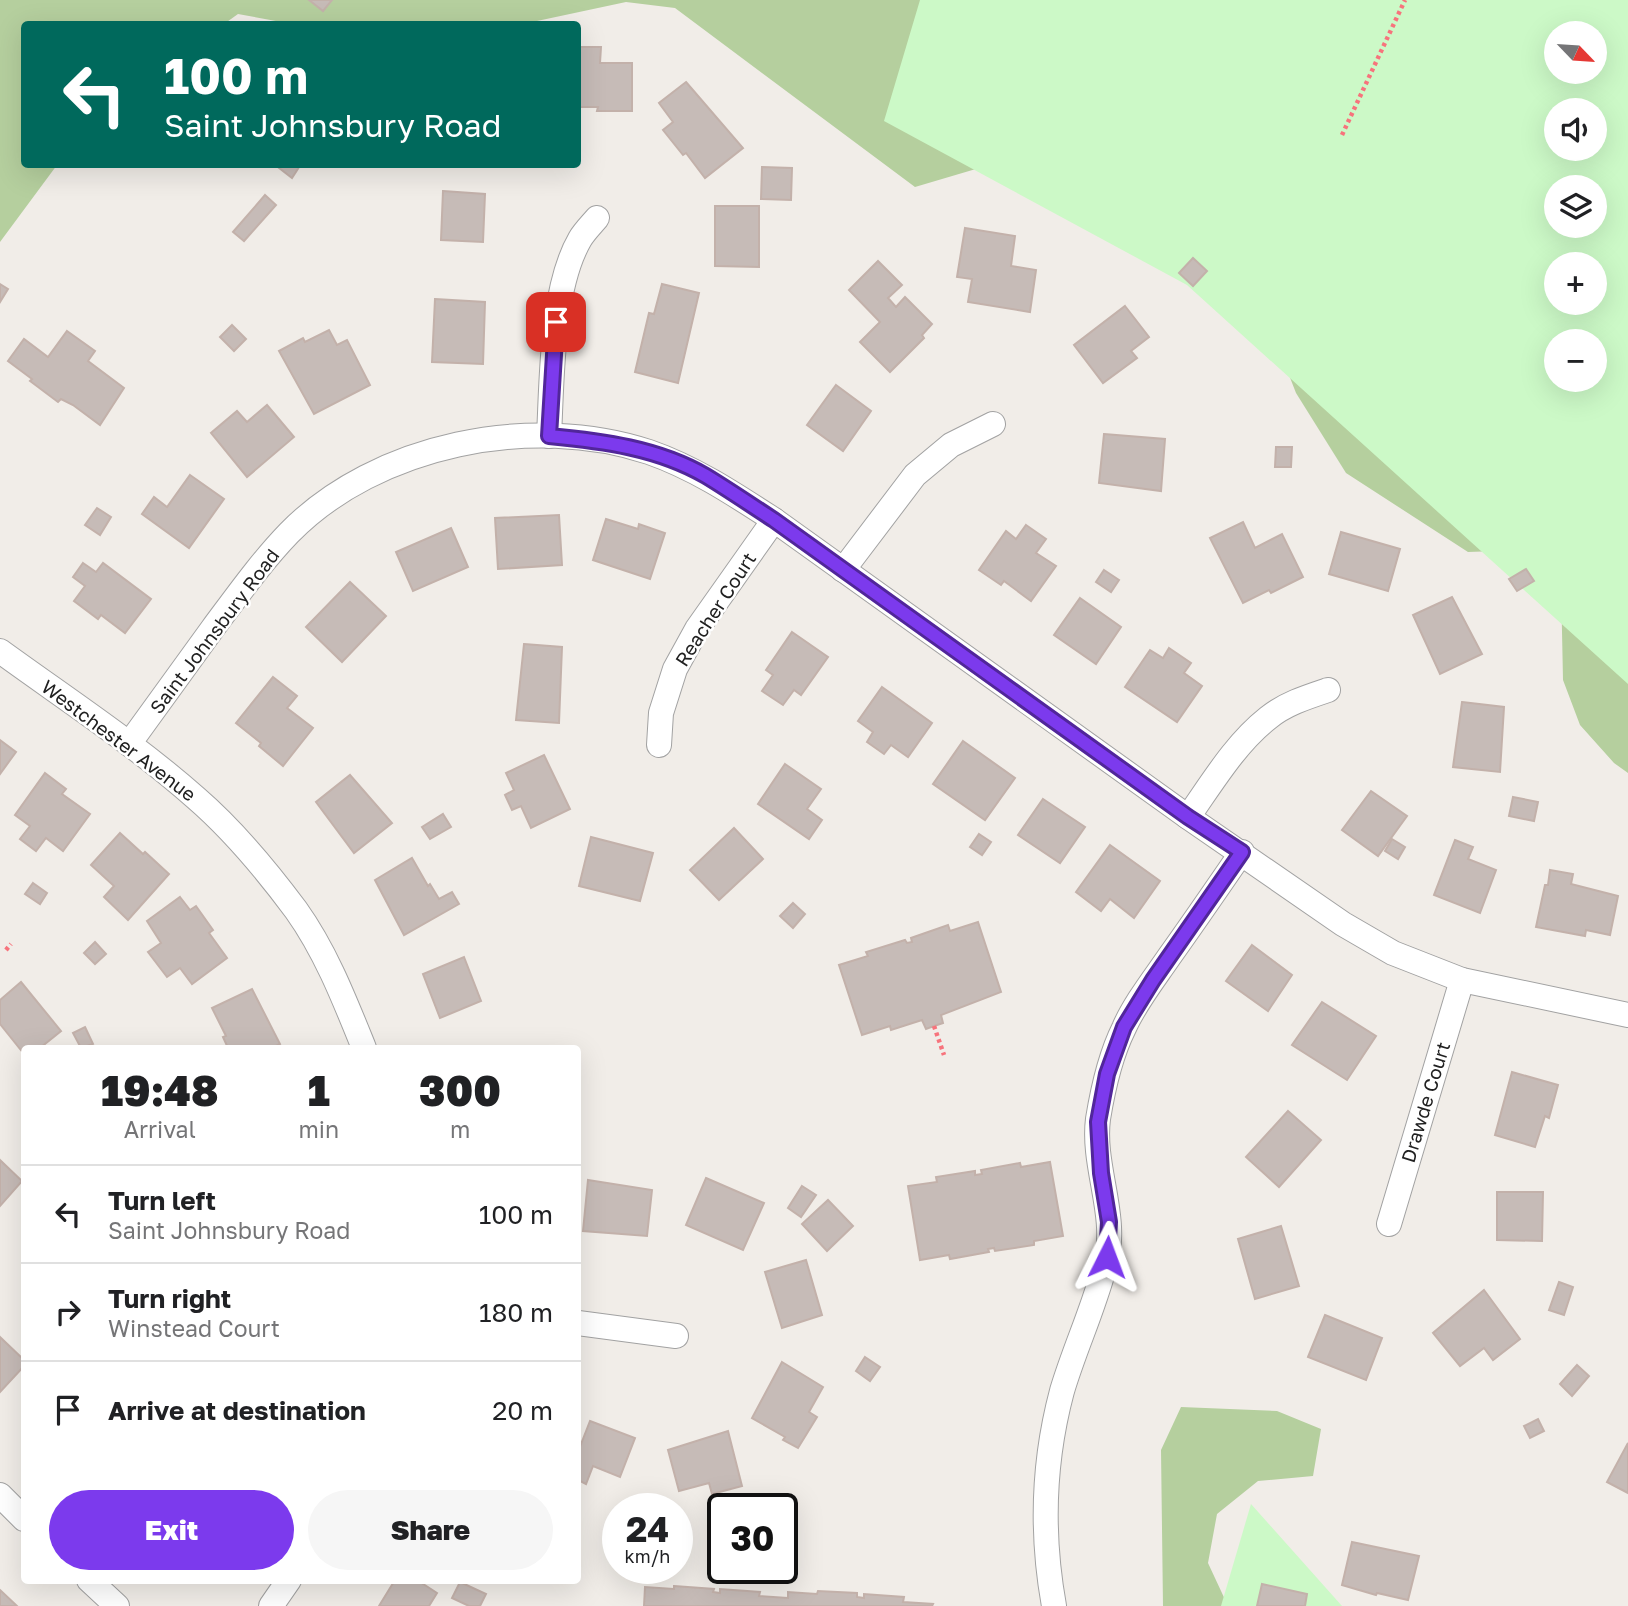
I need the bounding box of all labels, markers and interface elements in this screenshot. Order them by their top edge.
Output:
north arrow [1544,21,1606,84]
map controls [1544,21,1607,392]
text: 100 m [164,46,308,105]
icon: left [49,49,140,140]
button: sound [1544,98,1607,161]
text: Saint Johnsbury Road [164,106,501,144]
button: layers [1544,175,1607,238]
button: + [1544,252,1607,315]
pin [526,292,586,352]
icon: arrive [537,303,575,341]
button: − [1544,329,1607,392]
street label: Saint Johnsbury Road [145,544,283,718]
street label: Reacher Court [670,548,760,670]
street label: Westchester Avenue [37,674,201,806]
street label: Drawde Court [1396,1039,1454,1165]
text: 19:48 [101,1065,219,1115]
text: 1 [308,1065,330,1115]
text: 300 [419,1065,501,1115]
text: Arrival [124,1115,196,1143]
text: min [298,1115,339,1143]
text: m [450,1115,470,1143]
text: Turn left [108,1185,216,1216]
icon: left [49,1195,87,1233]
text: 100 m [479,1199,553,1230]
text: Saint Johnsbury Road [108,1216,351,1244]
position arrow [1070,1220,1144,1294]
text: Turn right [108,1283,231,1314]
icon: right [49,1293,87,1331]
text: 180 m [479,1297,553,1328]
text: Winstead Court [108,1314,280,1342]
icon: arrive [49,1391,87,1429]
text: Arrive at destination [108,1395,366,1426]
text: 20 m [492,1395,553,1426]
button: Exit [49,1490,294,1570]
button: Share [308,1490,553,1570]
speed limit sign: 30 [707,1493,798,1584]
text: 24 [626,1508,669,1550]
text: km/h [625,1545,670,1567]

